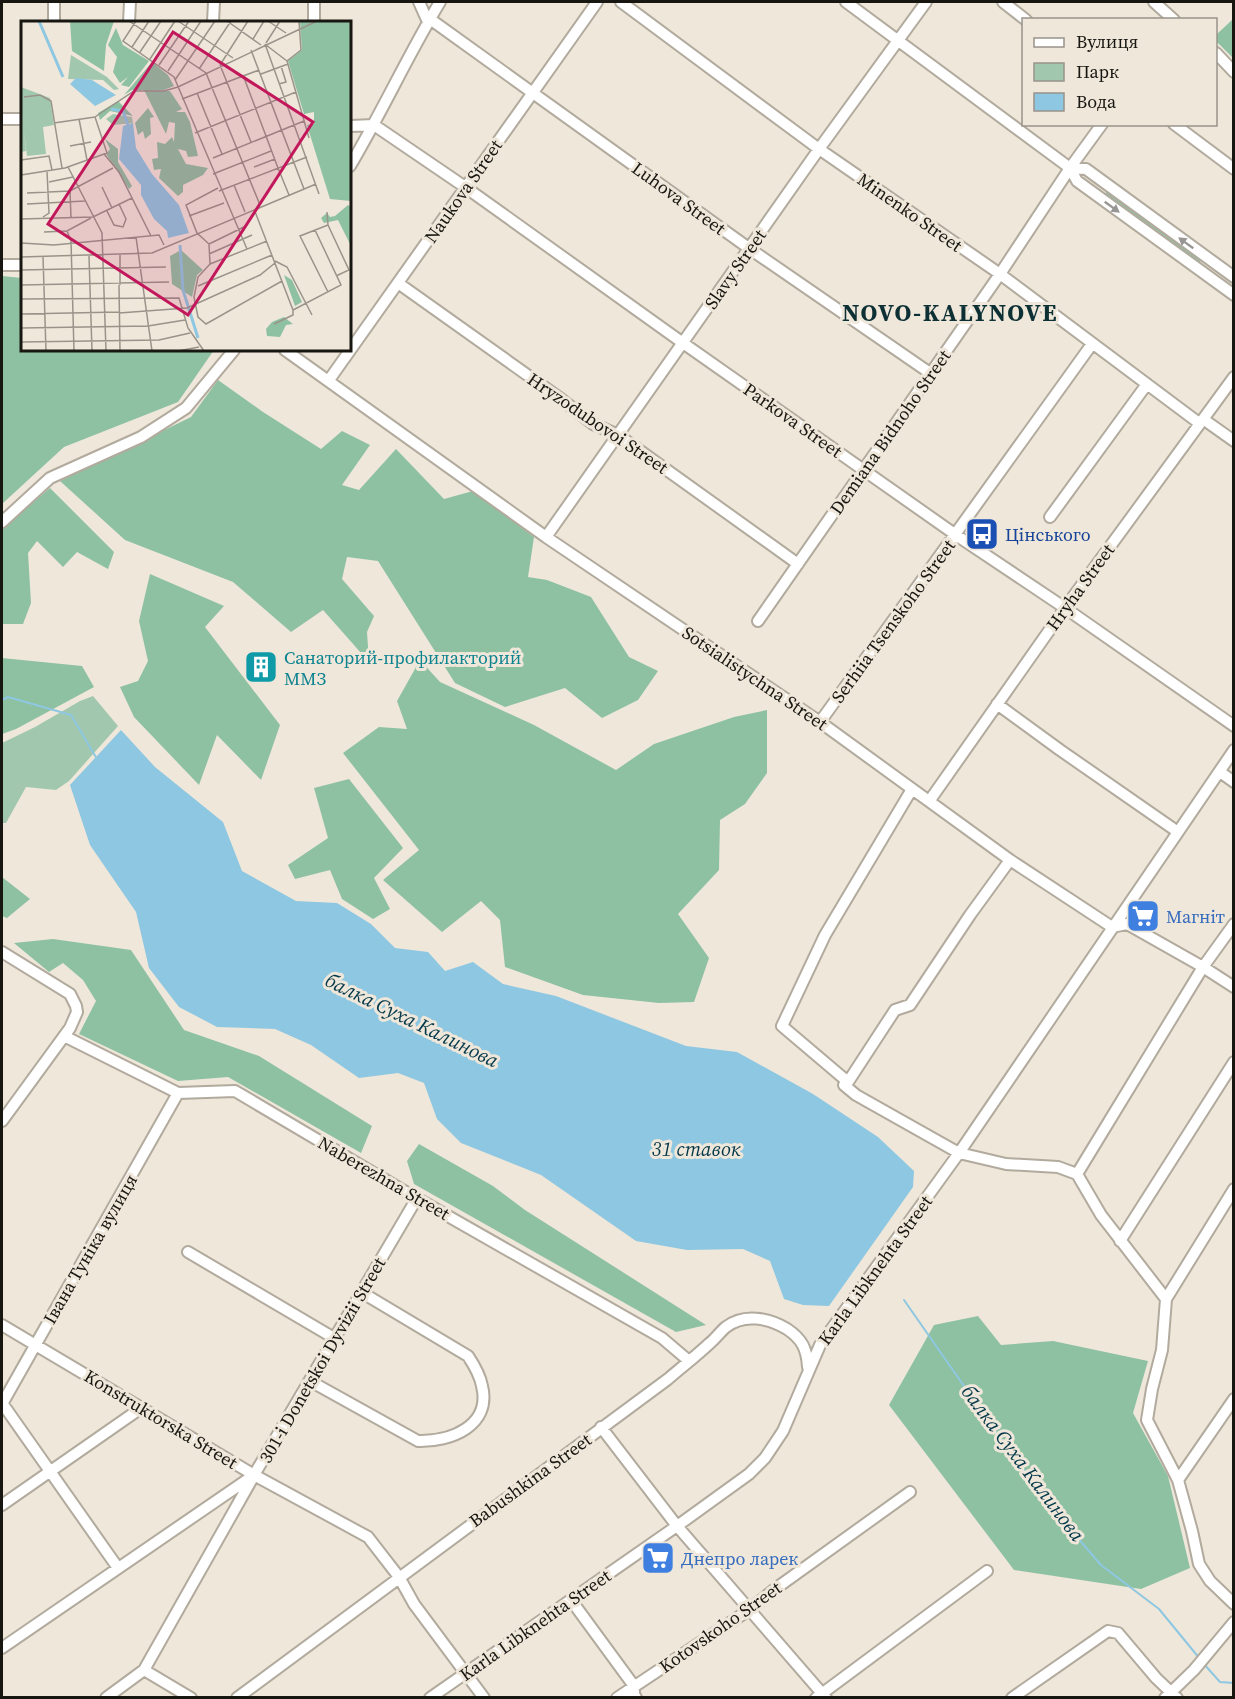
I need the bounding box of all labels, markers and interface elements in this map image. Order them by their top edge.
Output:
legend [1022,18,1217,126]
inset map [21,21,351,351]
text: Вулиця [1076,29,1138,54]
text: Парк [1076,59,1119,84]
text: Вода [1076,89,1117,114]
street label: Naukova Street [418,134,508,248]
street label: Luhova Street [627,156,731,241]
street label: Minenko Street [853,167,968,258]
one-way arrow [1104,201,1120,213]
street label: Slavy Street [698,224,772,314]
one-way arrow [1179,237,1195,249]
district label: NOVO-KALYNOVE [842,296,1058,329]
street label: Demiana Bidnoho Street [824,345,956,519]
street label: Hryzodubovoi Street [523,367,673,480]
street label: Parkova Street [739,377,847,463]
bus stop icon: Цінського [964,516,1000,552]
place label: Цінського [1005,522,1091,547]
street label: Serhiia Tsenskoho Street [825,534,961,708]
street label: Hryha Street [1040,538,1120,635]
street label: Sotsialistychna Street [677,620,833,736]
place label: Санаторий-профилакторий ММЗ [284,645,521,691]
building icon: Санаторий-профилакторий ММЗ [243,649,279,685]
supermarket icon: Магніт [1125,898,1161,934]
place label: Магніт [1166,904,1226,929]
water label: балка Суха Калинова [321,966,504,1074]
street label: Naberezhna Street [314,1130,455,1226]
water label: 31 ставок [652,1135,741,1163]
street label: Івана Туніка вулиця [37,1170,143,1328]
street label: Karla Libknehta Street [812,1190,938,1350]
street label: 301-i Donetskoi Dyvizii Street [253,1252,391,1467]
street label: Konstruktorska Street [80,1363,242,1475]
water label: балка Суха Калинова [955,1379,1092,1548]
street label: Babushkina Street [464,1427,596,1533]
supermarket icon: Днепро ларек [640,1540,676,1576]
place label: Днепро ларек [681,1546,798,1571]
street label: Karla Libknehta Street [454,1563,616,1687]
street label: Kotovskoho Street [654,1575,786,1679]

